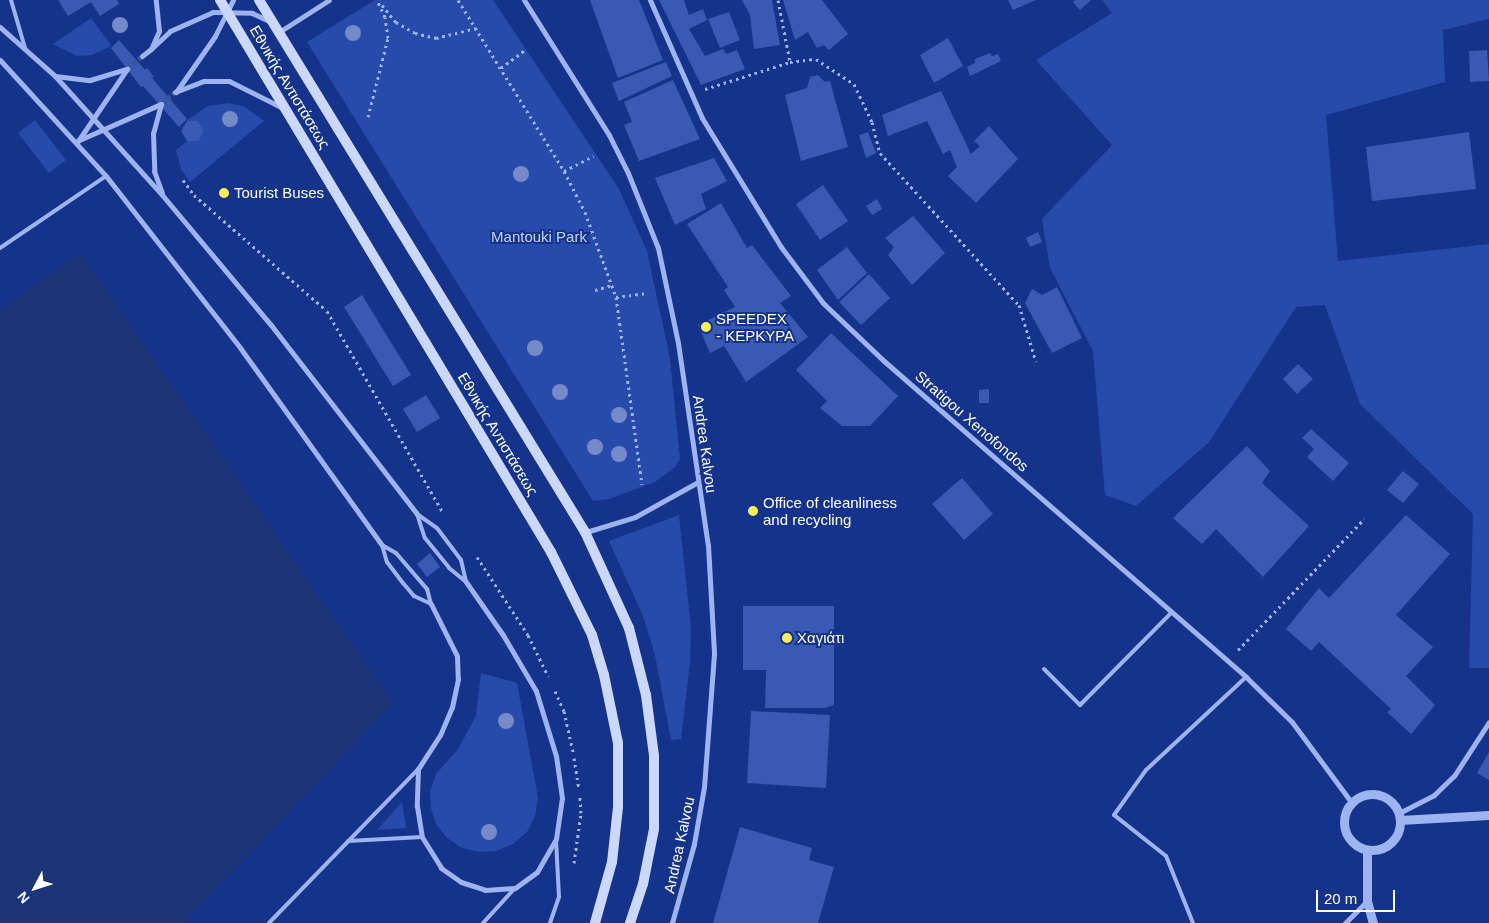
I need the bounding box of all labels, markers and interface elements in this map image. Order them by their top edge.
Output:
street label: Εθνικής Αντιστάσεως [246,22,334,152]
place label: Tourist Buses [234,184,324,202]
marker: Tourist Buses [218,187,230,199]
park label: Mantouki Park [491,228,587,246]
place label: SPEEDEX - ΚΕΡΚΥΡΑ [716,309,794,344]
marker: SPEEDEX - ΚΕΡΚΥΡΑ [700,321,712,333]
street label: Stratigou Xenofondos [912,367,1032,475]
street label: Εθνικής Αντιστάσεως [454,369,542,499]
street label: Andrea Kalvou [689,394,721,494]
place label: Office of cleanliness and recycling [763,493,897,528]
marker: Office of cleanliness and recycling [747,505,759,517]
place label: Χαγιάτι [797,629,844,647]
marker: Χαγιάτι [781,632,793,644]
street label: Andrea Kalvou [660,795,698,895]
north arrow [10,863,60,913]
scale bar [1319,880,1398,912]
text: N [14,889,33,907]
text: 20 m [1324,890,1357,907]

